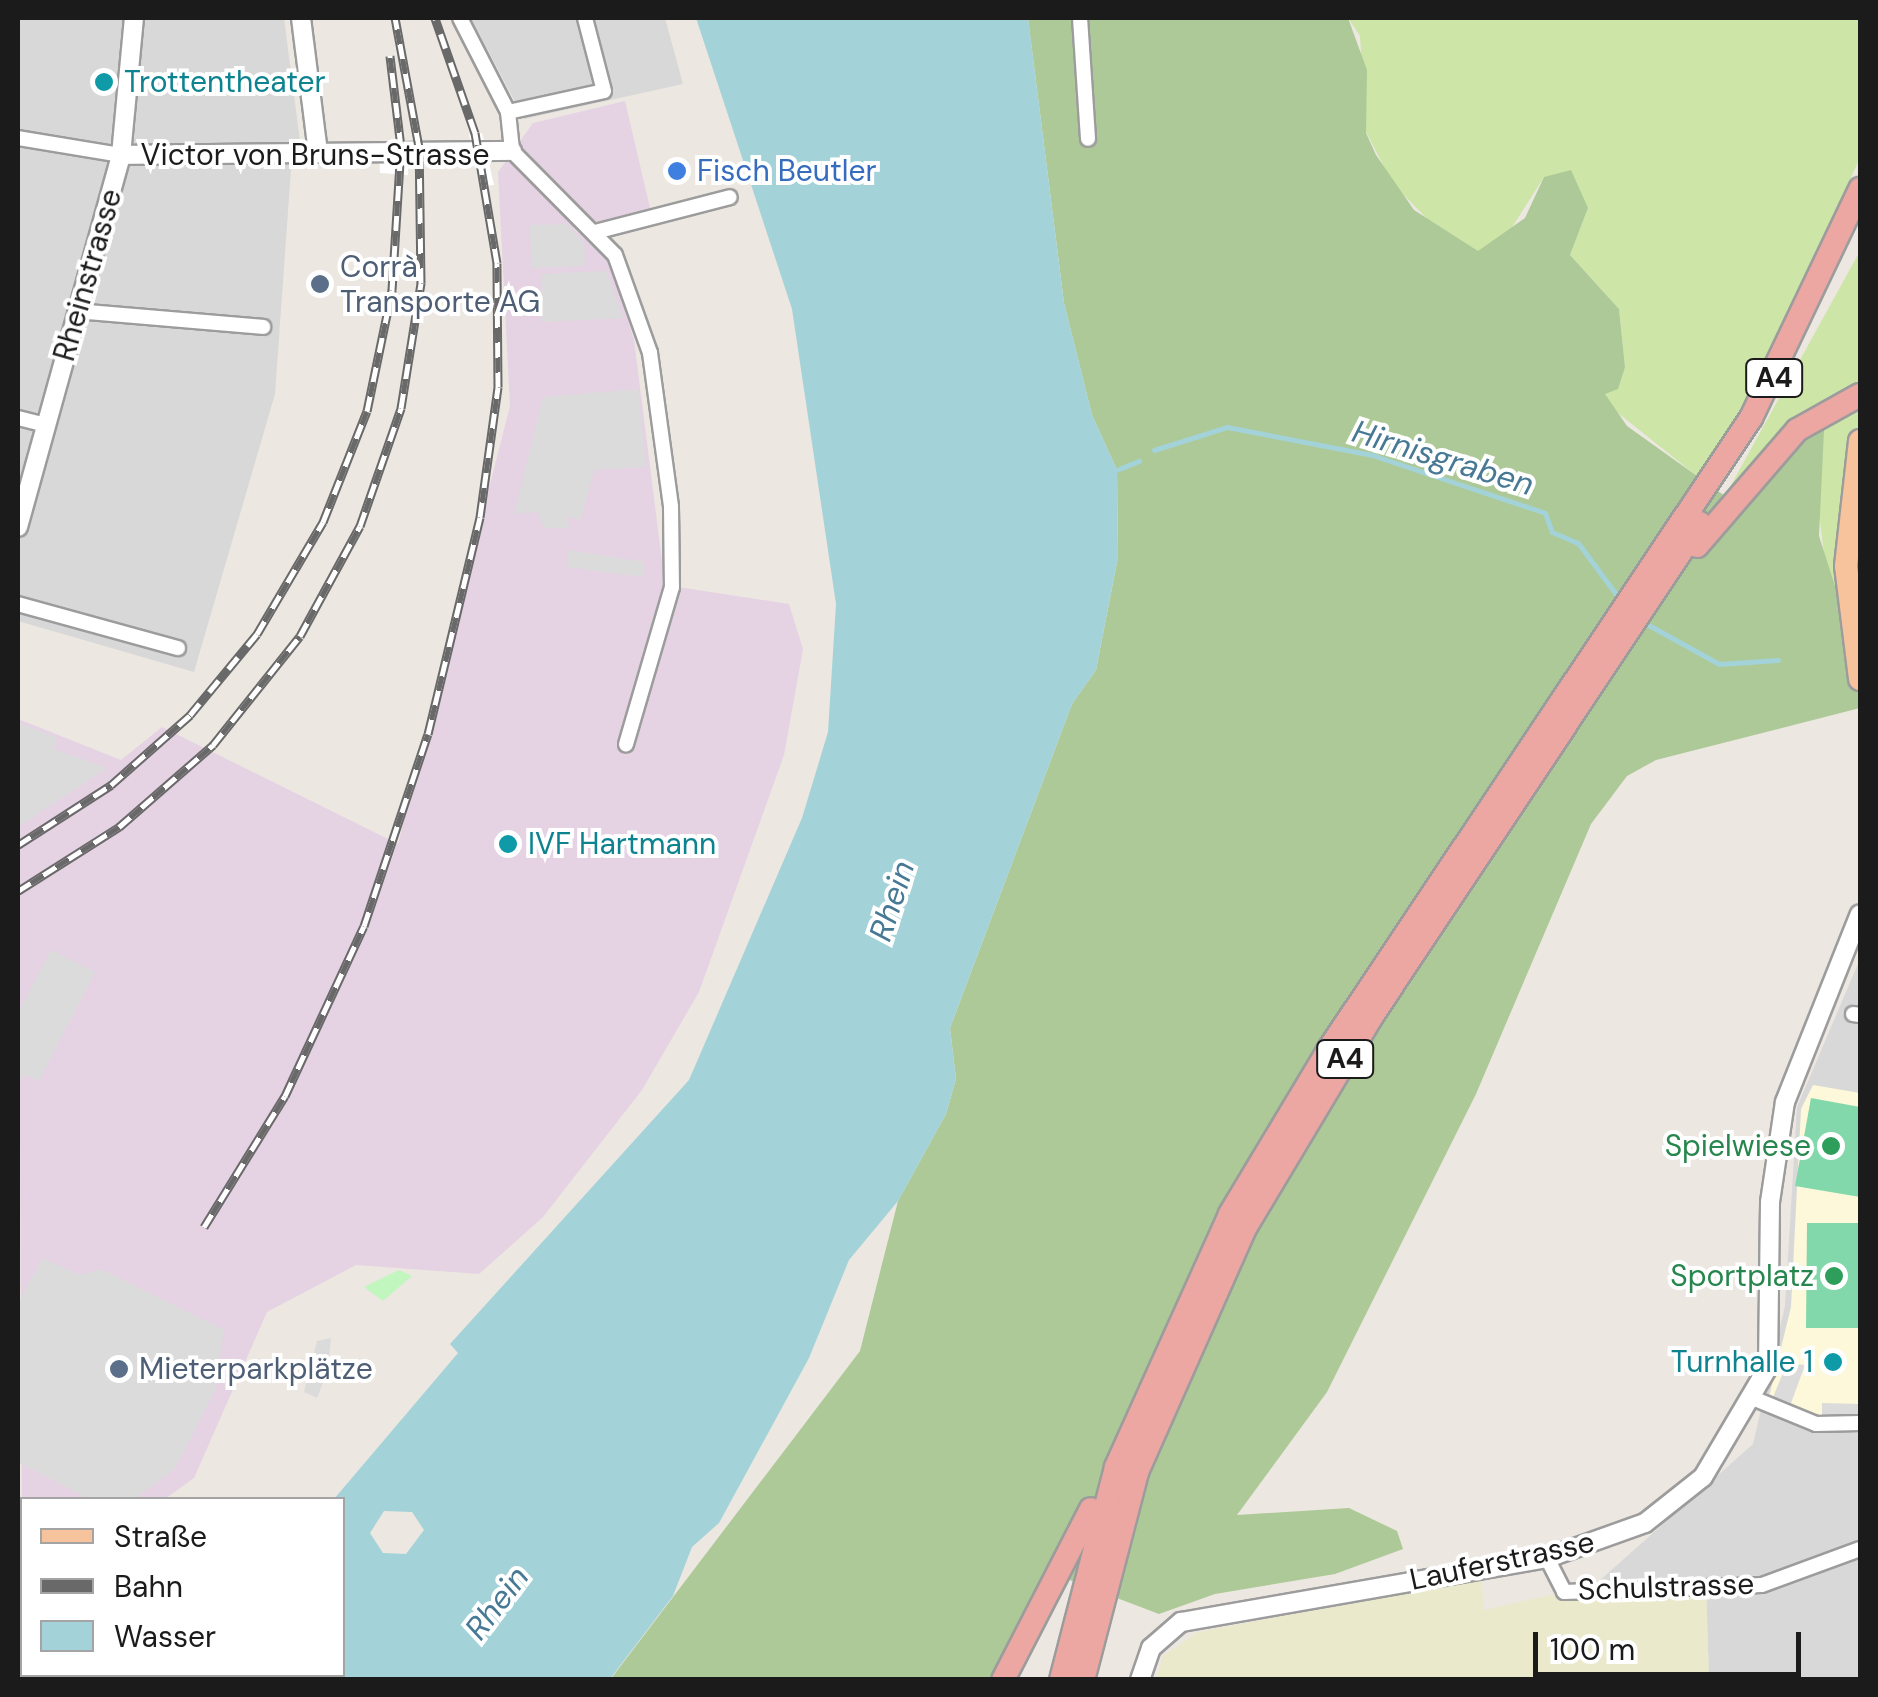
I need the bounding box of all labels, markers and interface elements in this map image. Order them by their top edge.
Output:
place label: Trottentheater [124,64,326,100]
marker: Trottentheater [93,71,115,93]
street label: Victor von Bruns-Strasse [141,137,489,173]
place label: Fisch Beutler [697,153,877,189]
marker: Fisch Beutler [666,160,688,182]
street label: Rheinstrasse [46,185,130,365]
place label: Corrà Transporte AG [340,249,540,320]
marker: Corrà Transporte AG [309,273,331,295]
road number: A4 [1744,355,1804,401]
water label: Hirnisgraben [1348,412,1538,504]
place label: IVF Hartmann [528,826,716,862]
marker: IVF Hartmann [497,833,519,855]
water label: Rhein [861,856,923,946]
road number: A4 [1315,1036,1375,1082]
place label: Spielwiese [1665,1128,1811,1164]
marker: Spielwiese [1820,1135,1842,1157]
place label: Sportplatz [1670,1258,1814,1294]
marker: Sportplatz [1823,1265,1845,1287]
place label: Turnhalle 1 [1671,1344,1813,1380]
place label: Mieterparkplätze [139,1351,373,1387]
marker: Turnhalle 1 [1822,1351,1844,1373]
marker: Mieterparkplätze [108,1358,130,1380]
legend [20,1497,345,1677]
text: Straße [114,1517,207,1556]
street label: Lauferstrasse [1406,1524,1598,1598]
water label: Rhein [457,1559,537,1647]
street label: Schulstrasse [1577,1566,1755,1608]
text: Bahn [114,1567,183,1606]
scale bar [1538,1612,1806,1674]
text: Wasser [114,1617,216,1656]
text: 100 m [1550,1630,1635,1669]

